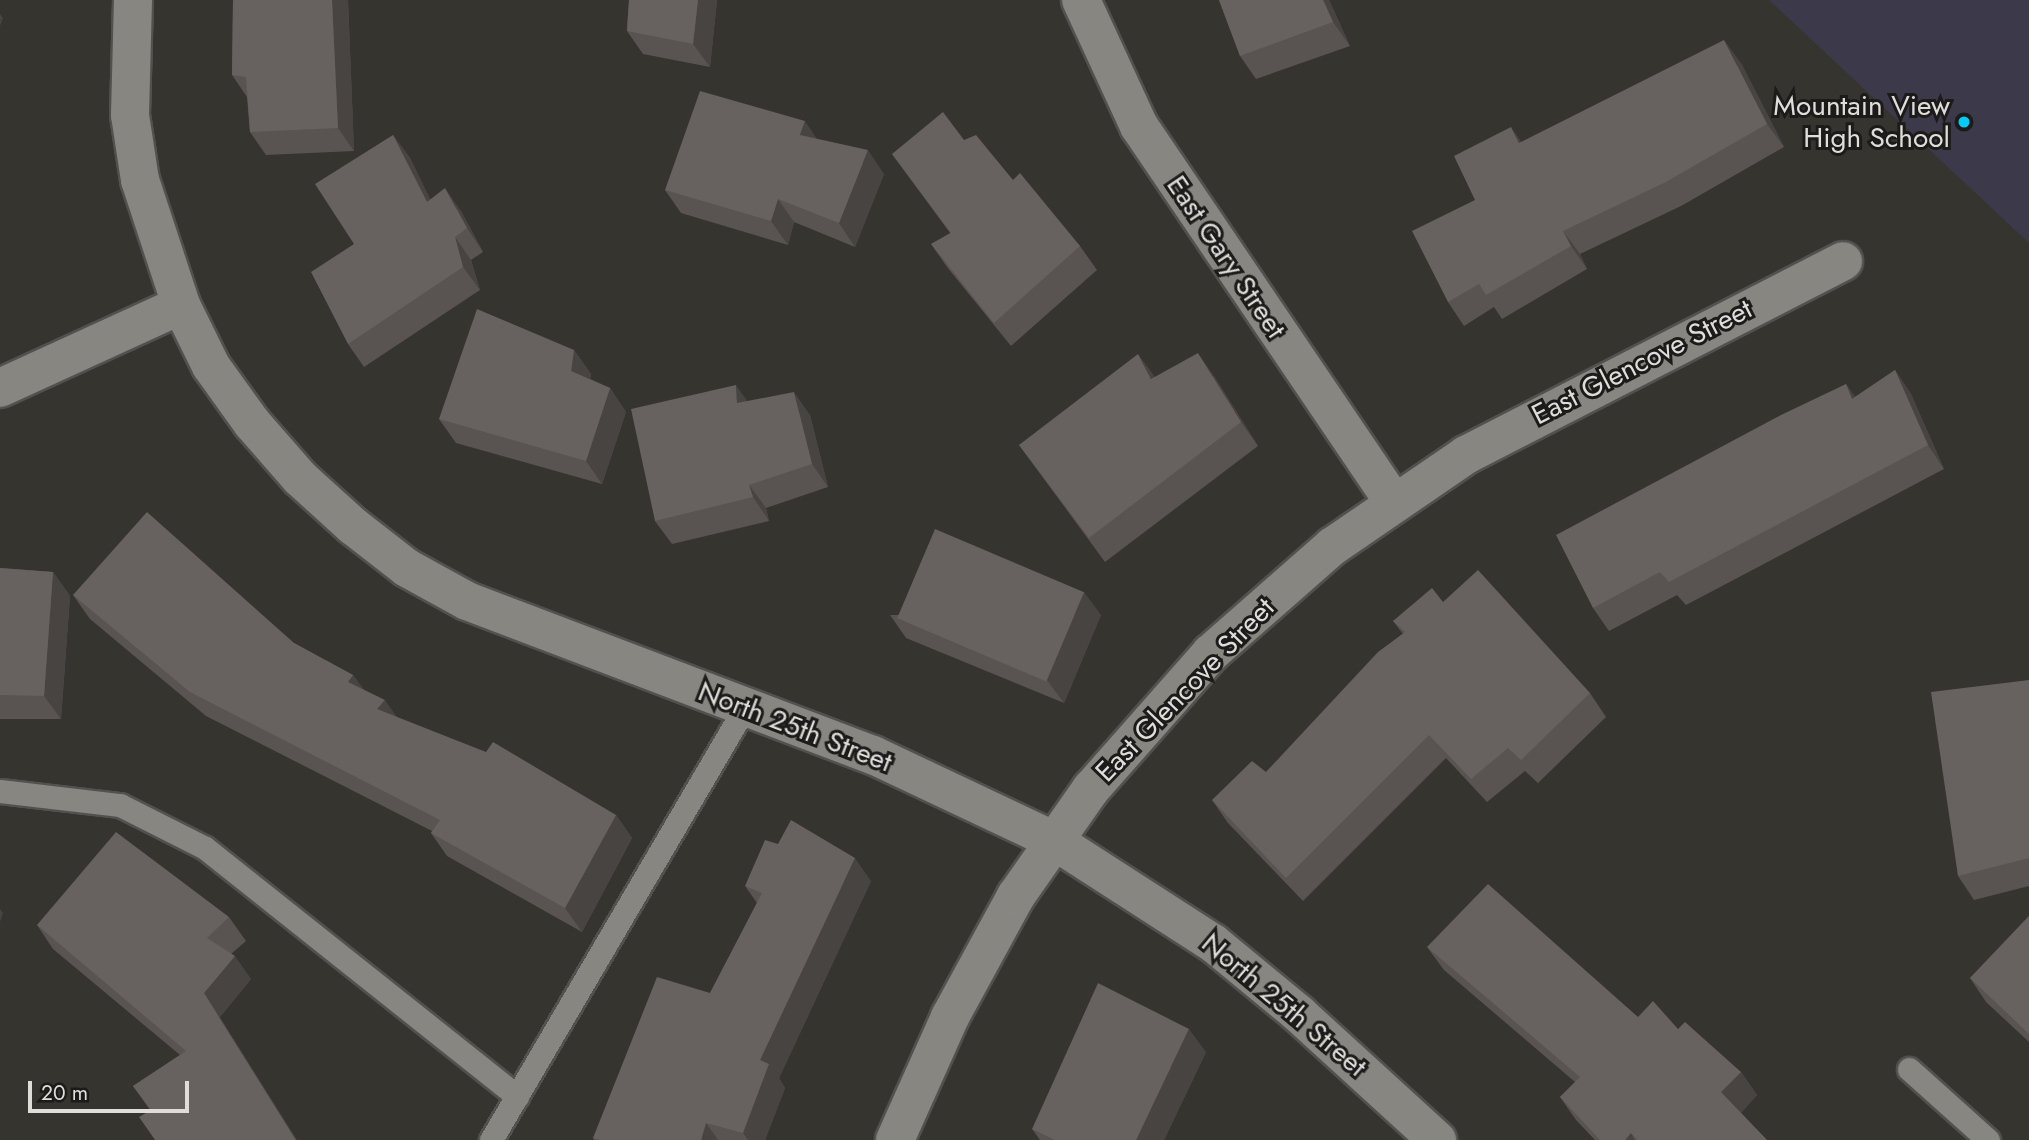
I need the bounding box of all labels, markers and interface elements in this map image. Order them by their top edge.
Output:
place label: Mountain View High School [1773,89,1950,155]
marker: Mountain View High School [1956,114,1972,130]
street label: East Gary Street [1159,170,1293,344]
street label: East Glencove Street [1526,292,1758,432]
street label: East Glencove Street [1089,591,1281,789]
street label: North 25th Street [693,675,897,779]
street label: North 25th Street [1195,926,1373,1084]
scale bar [32,1066,192,1110]
text: 20 m [41,1078,88,1108]

